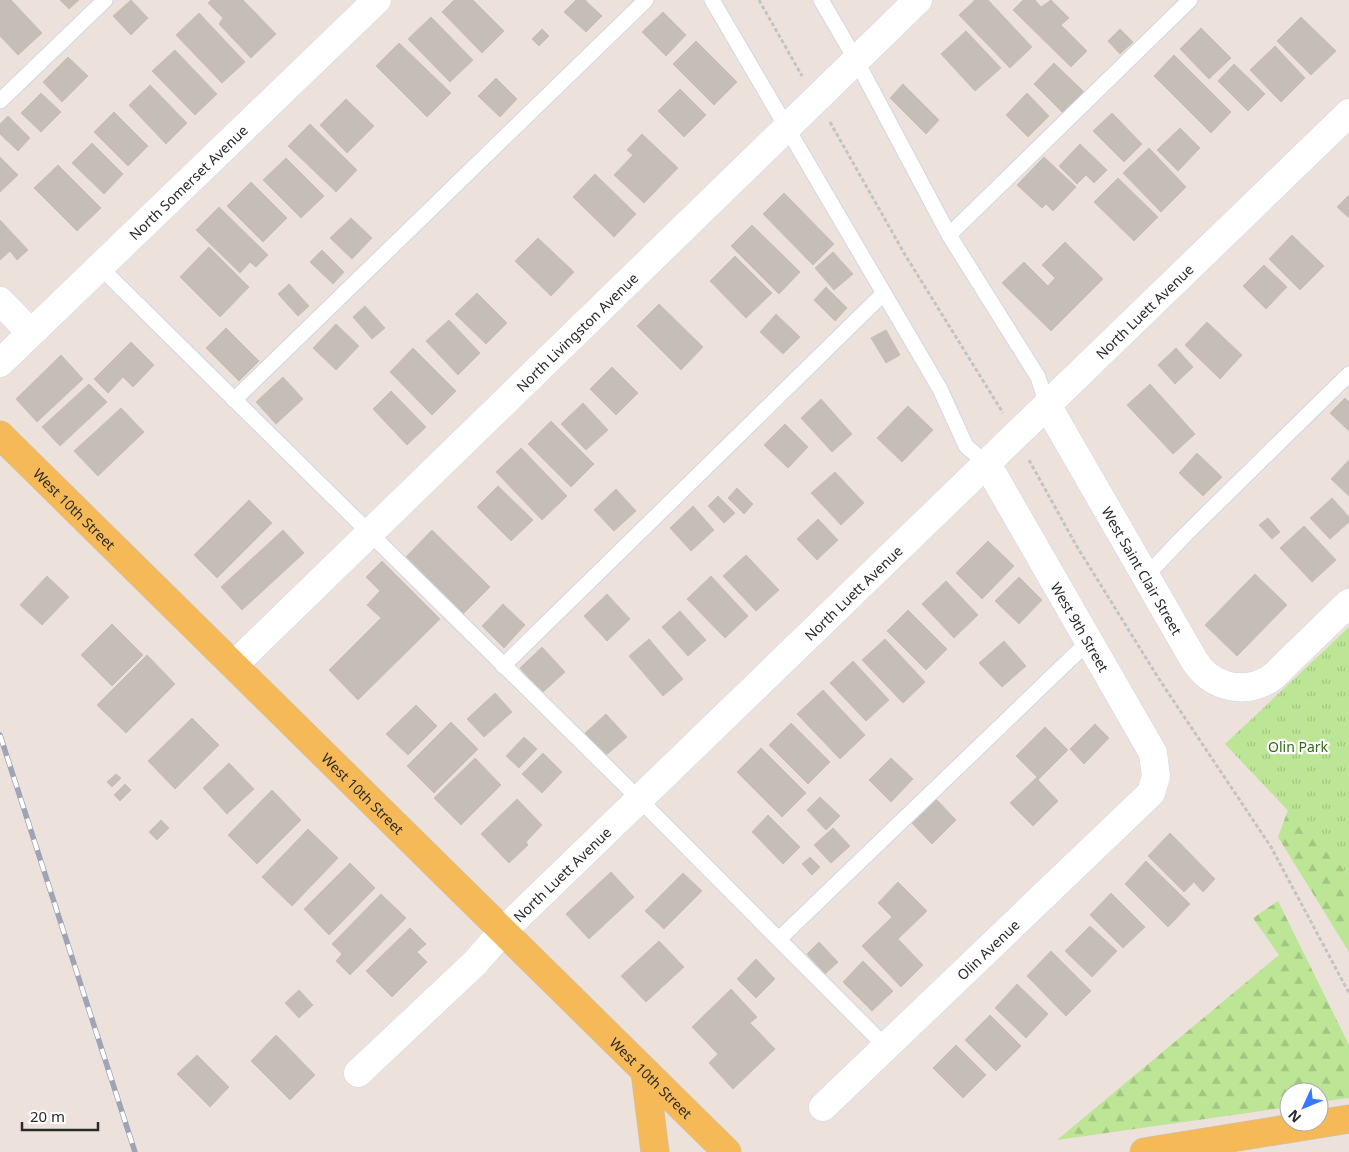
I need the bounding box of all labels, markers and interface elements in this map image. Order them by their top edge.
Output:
street label: North Somerset Avenue [125,120,251,244]
street label: North Luett Avenue [1091,259,1197,363]
street label: North Livingston Avenue [512,268,642,395]
street label: West 10th Street [29,464,120,554]
street label: West Saint Clair Street [1098,503,1187,638]
street label: North Luett Avenue [800,541,906,644]
street label: West 9th Street [1047,579,1113,675]
park label: Olin Park [1268,737,1329,756]
street label: West 10th Street [318,748,408,838]
street label: North Luett Avenue [509,822,615,926]
street label: Olin Avenue [952,915,1023,984]
street label: West 10th Street [606,1033,697,1122]
north arrow [1279,1082,1329,1132]
scale bar [22,1100,99,1132]
text: 20 m [30,1106,65,1126]
text: N [1283,1106,1305,1127]

